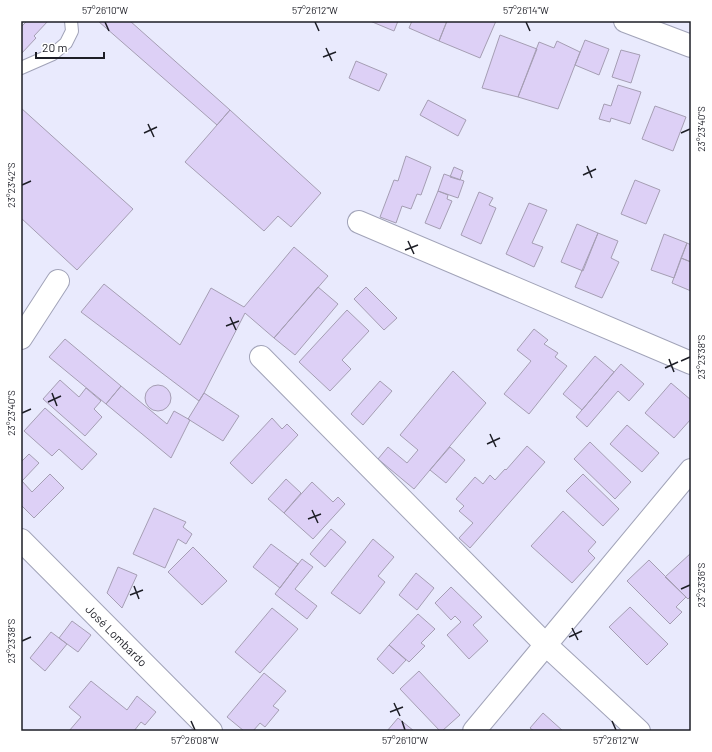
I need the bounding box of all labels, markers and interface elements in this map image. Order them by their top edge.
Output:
text: 57°26'10"W [82,4,128,16]
text: 57°26'12"W [292,4,338,16]
text: 57°26'14"W [503,4,549,16]
scale bar [36,34,104,60]
text: 20 m [42,40,68,54]
text: 23°23'40"S [695,106,707,152]
text: 23°23'42"S [5,162,17,208]
text: 23°23'38"S [695,334,707,379]
text: 23°23'40"S [5,390,17,436]
text: 23°23'36"S [695,562,707,607]
street label: José Lombardo [83,602,150,669]
text: 23°23'38"S [5,618,17,663]
text: 57°26'08"W [171,734,219,746]
text: 57°26'10"W [382,734,428,746]
text: 57°26'12"W [593,734,639,746]

